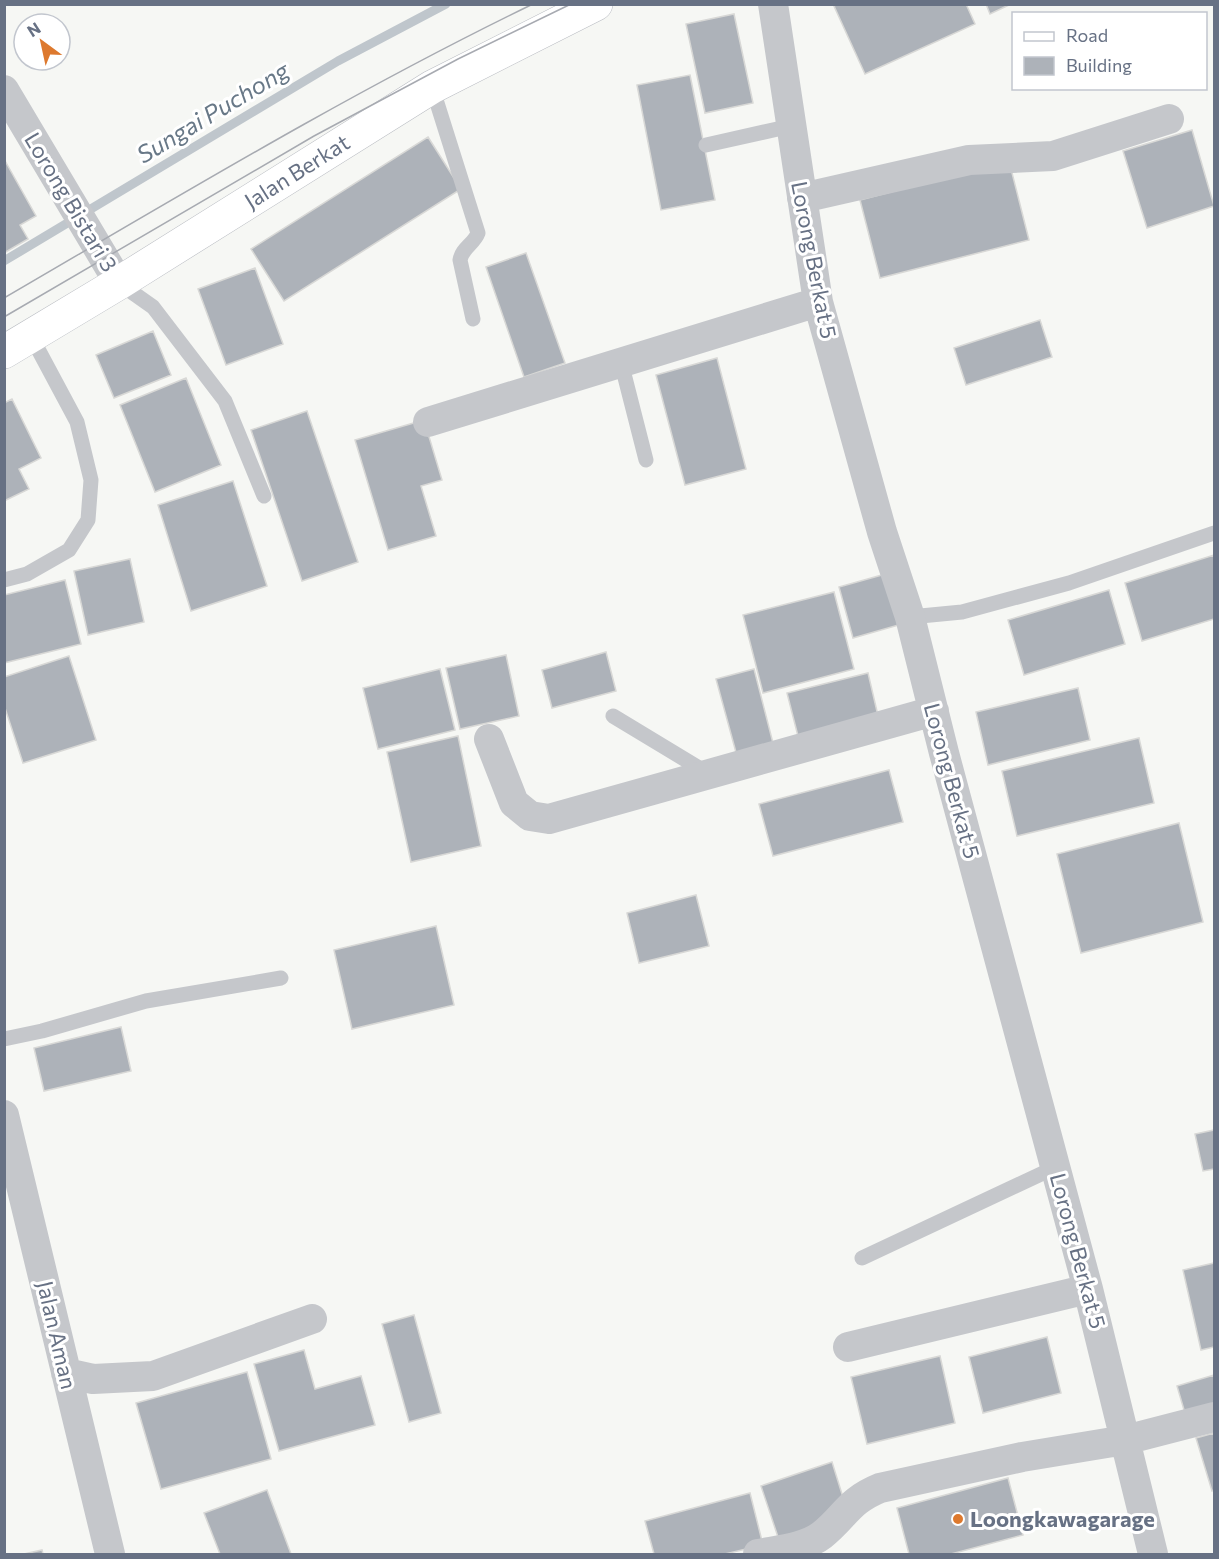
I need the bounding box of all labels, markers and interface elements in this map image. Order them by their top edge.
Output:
north arrow [12,12,72,72]
legend [1012,12,1207,90]
text: N [23,18,44,40]
text: Road [1066,24,1108,46]
water label: Sungai Puchong [131,54,295,169]
text: Building [1066,54,1132,76]
street label: Lorong Bistari 3 [19,127,124,276]
street label: Jalan Berkat [239,128,354,214]
street label: Lorong Berkat 5 [786,179,843,341]
street label: Lorong Berkat 5 [919,700,986,862]
street label: Lorong Berkat 5 [1045,1170,1112,1332]
street label: Jalan Aman [32,1278,83,1392]
place label: Loongkawagarage [970,1505,1155,1532]
marker: Loongkawagarage [951,1512,965,1526]

